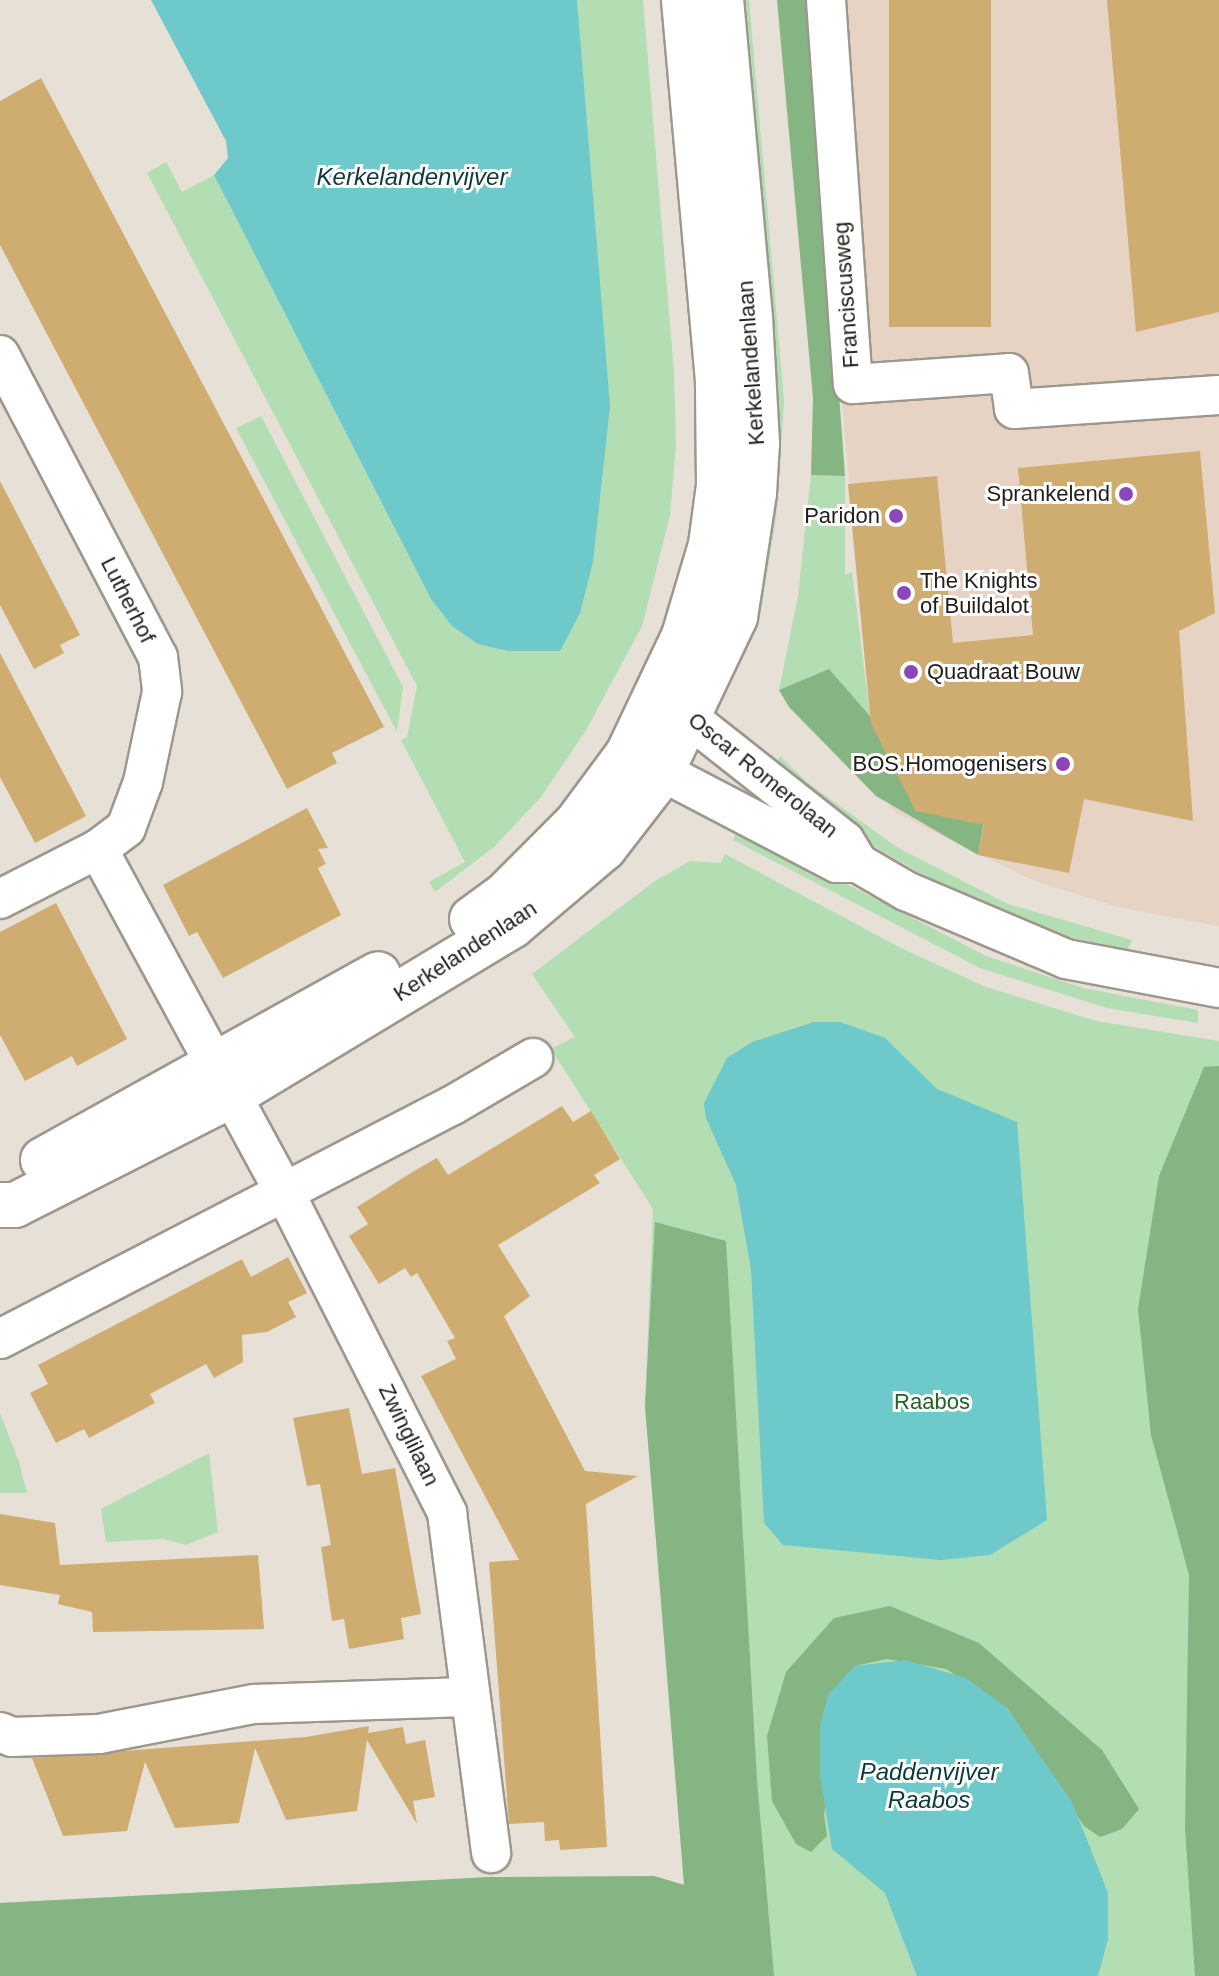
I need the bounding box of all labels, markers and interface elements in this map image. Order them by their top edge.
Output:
water label: Kerkelandenvijver [317,163,507,191]
street label: Franciscusweg [828,221,864,369]
street label: Kerkelandenlaan [732,280,770,446]
place label: Sprankelend [986,481,1110,507]
marker: Sprankelend [1117,485,1135,503]
place label: Paridon [804,503,880,529]
marker: Paridon [887,507,905,525]
street label: Lutherhof [95,553,161,647]
place label: The Knights of Buildalot [920,567,1037,618]
marker: The Knights of Buildalot [895,584,913,602]
place label: Quadraat Bouw [927,659,1080,685]
marker: Quadraat Bouw [902,663,920,681]
street label: Oscar Romerolaan [683,707,843,843]
place label: BOS.Homogenisers [853,751,1047,777]
marker: BOS.Homogenisers [1054,755,1072,773]
street label: Kerkelandenlaan [389,895,541,1007]
street label: Zwinglilaan [373,1380,445,1490]
park label: Raabos [894,1389,970,1415]
water label: Paddenvijver Raabos [860,1758,998,1814]

